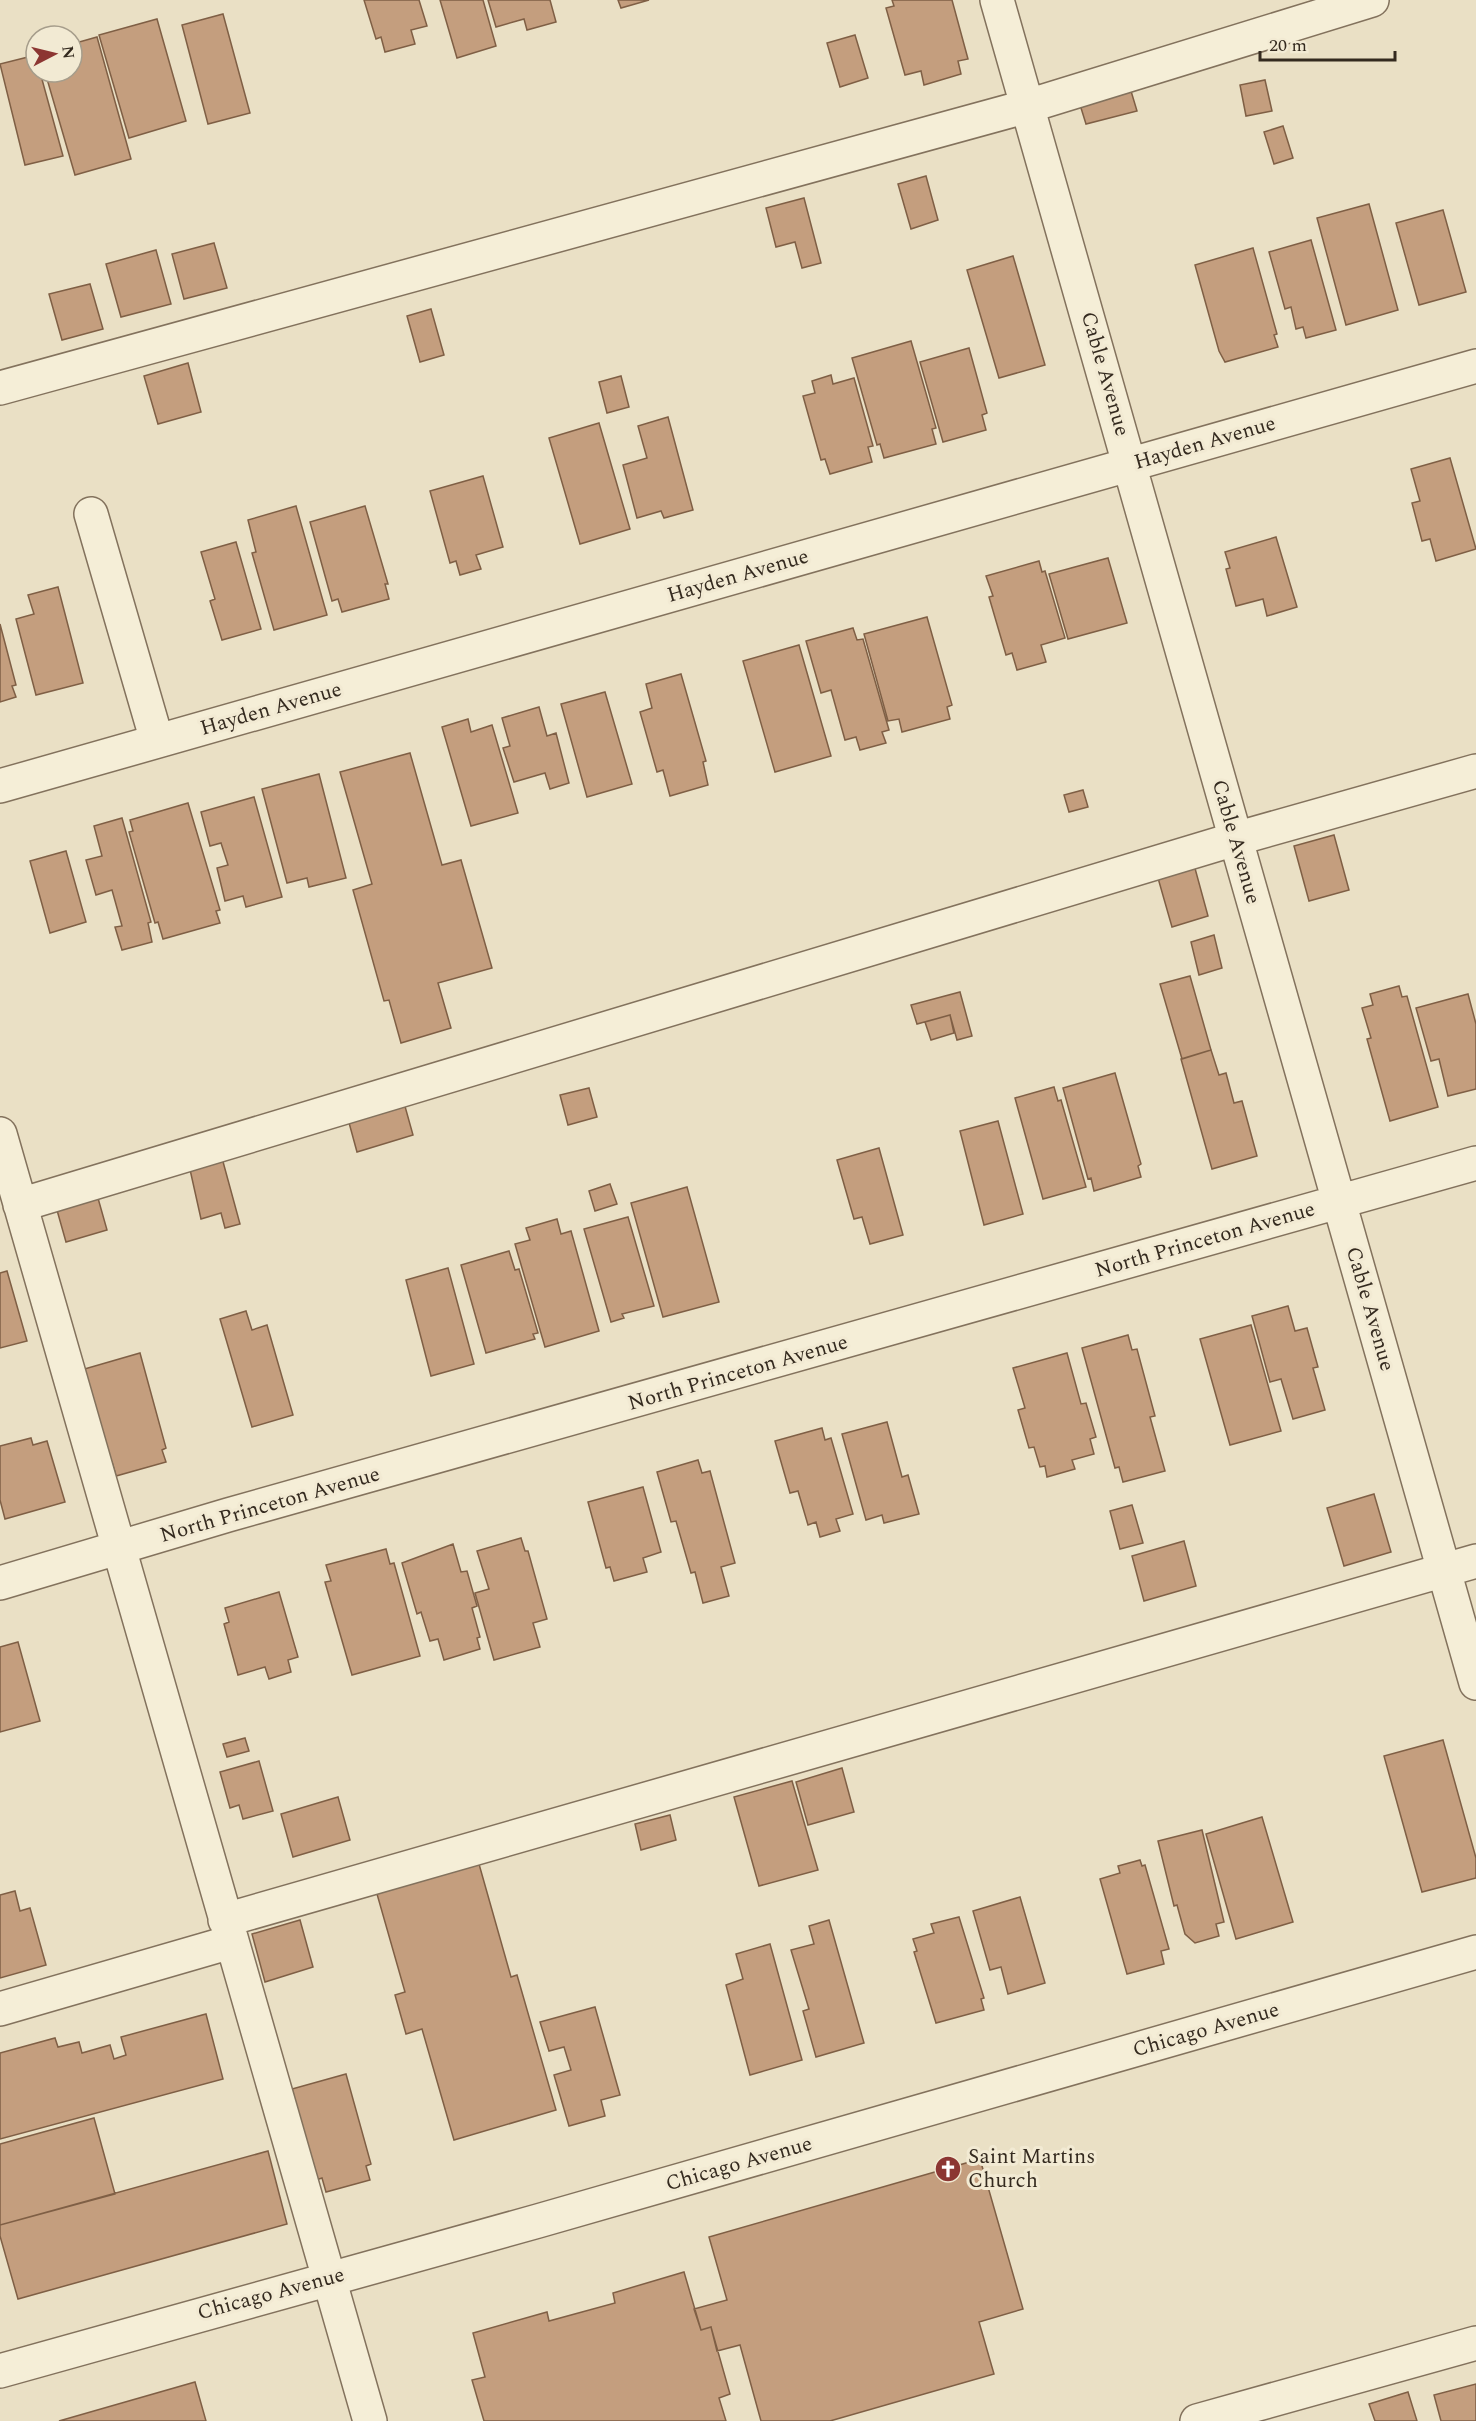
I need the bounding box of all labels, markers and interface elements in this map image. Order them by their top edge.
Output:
north arrow [24,24,84,84]
scale bar [1260,24,1395,62]
text: 20 m [1269,32,1307,59]
text: N [55,44,81,60]
street label: Cable Avenue [1072,308,1138,440]
street label: Hayden Avenue [1130,408,1280,478]
street label: Hayden Avenue [663,541,813,611]
street label: Hayden Avenue [196,674,346,744]
street label: Cable Avenue [1203,776,1269,908]
street label: North Princeton Avenue [1091,1193,1319,1287]
street label: Cable Avenue [1337,1243,1403,1375]
street label: North Princeton Avenue [624,1326,852,1420]
street label: North Princeton Avenue [156,1458,384,1552]
street label: Chicago Avenue [1129,1994,1283,2066]
street label: Chicago Avenue [662,2128,816,2200]
place label: Saint Martins Church [968,2141,1095,2197]
church icon: Saint Martins Church [933,2154,963,2184]
street label: Chicago Avenue [194,2259,348,2329]

